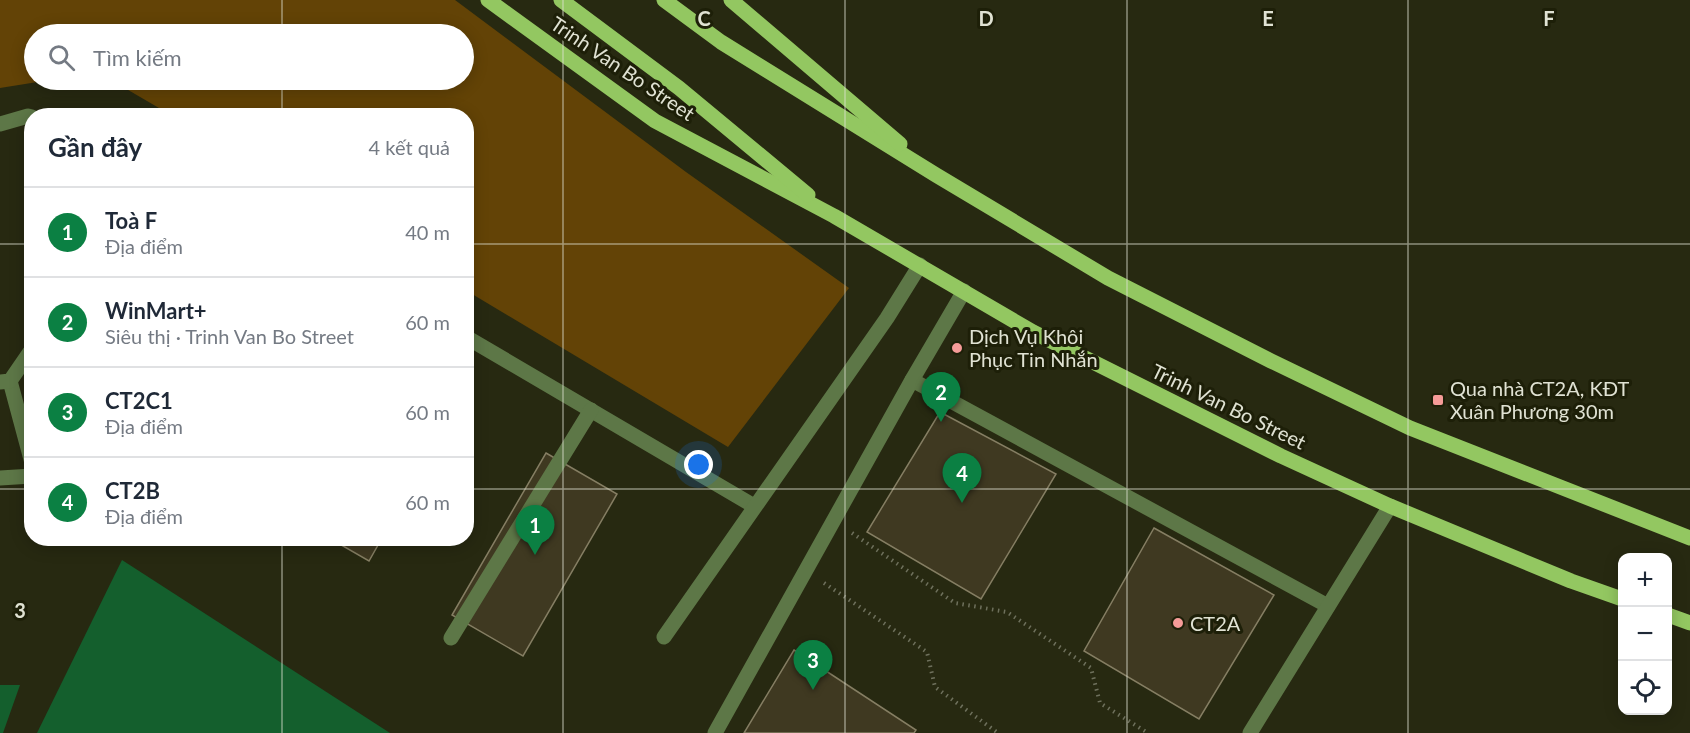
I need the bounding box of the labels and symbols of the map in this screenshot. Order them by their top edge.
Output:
text: C [697,6,711,30]
text: D [978,6,994,30]
text: E [1262,6,1274,30]
text: F [1543,6,1555,30]
street label: Trinh Van Bo Street [546,11,700,125]
place label: Dịch Vụ Khôi Phục Tin Nhắn [969,324,1098,371]
marker: Dịch Vụ Khôi Phục Tin Nhắn [950,341,964,355]
street label: Trinh Van Bo Street [1148,358,1310,454]
pin: 2 [922,372,960,422]
place label: Qua nhà CT2A, KĐT Xuân Phương 30m [1450,376,1629,423]
marker: Qua nhà CT2A, KĐT Xuân Phương 30m [1431,393,1445,407]
your location [684,450,713,479]
pin: 4 [942,454,982,503]
pin: 1 [516,506,554,555]
text: 3 [14,598,26,622]
place label: CT2A [1190,611,1241,635]
marker: CT2A [1171,616,1185,630]
pin: 3 [794,640,832,690]

